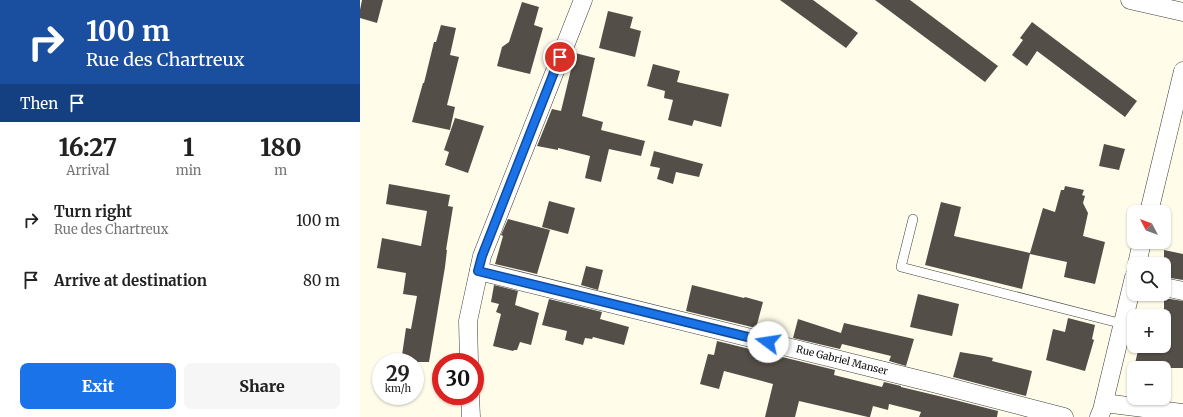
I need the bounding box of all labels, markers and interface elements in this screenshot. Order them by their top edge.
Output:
text: 100 m [86,13,170,49]
icon: right [20,16,72,68]
pin [543,40,577,74]
icon: arrive [549,46,571,68]
text: Rue des Chartreux [86,48,244,71]
icon: arrive [66,92,88,114]
text: Then [20,94,58,113]
text: 16:27 [59,132,117,163]
text: 1 [183,132,194,163]
text: 180 [260,132,301,163]
text: Arrival [66,162,110,179]
text: min [176,162,201,179]
text: m [274,162,287,179]
text: Turn right [54,202,132,221]
north arrow [1127,205,1171,249]
map controls [1127,205,1171,405]
icon: right [20,209,42,231]
text: 100 m [296,211,340,230]
text: Rue des Chartreux [54,221,168,238]
button: search [1127,257,1171,301]
icon: arrive [20,269,42,291]
text: Arrive at destination [54,271,207,290]
text: 80 m [303,271,340,290]
button: + [1127,309,1171,353]
position arrow [747,321,789,363]
street label: Rue Gabriel Manser [795,342,890,378]
speed limit sign: 30 [432,353,484,405]
text: 29 [386,361,410,386]
button: − [1127,361,1171,405]
button: Exit [20,363,176,409]
button: Share [184,363,340,409]
text: km/h [385,382,411,395]

